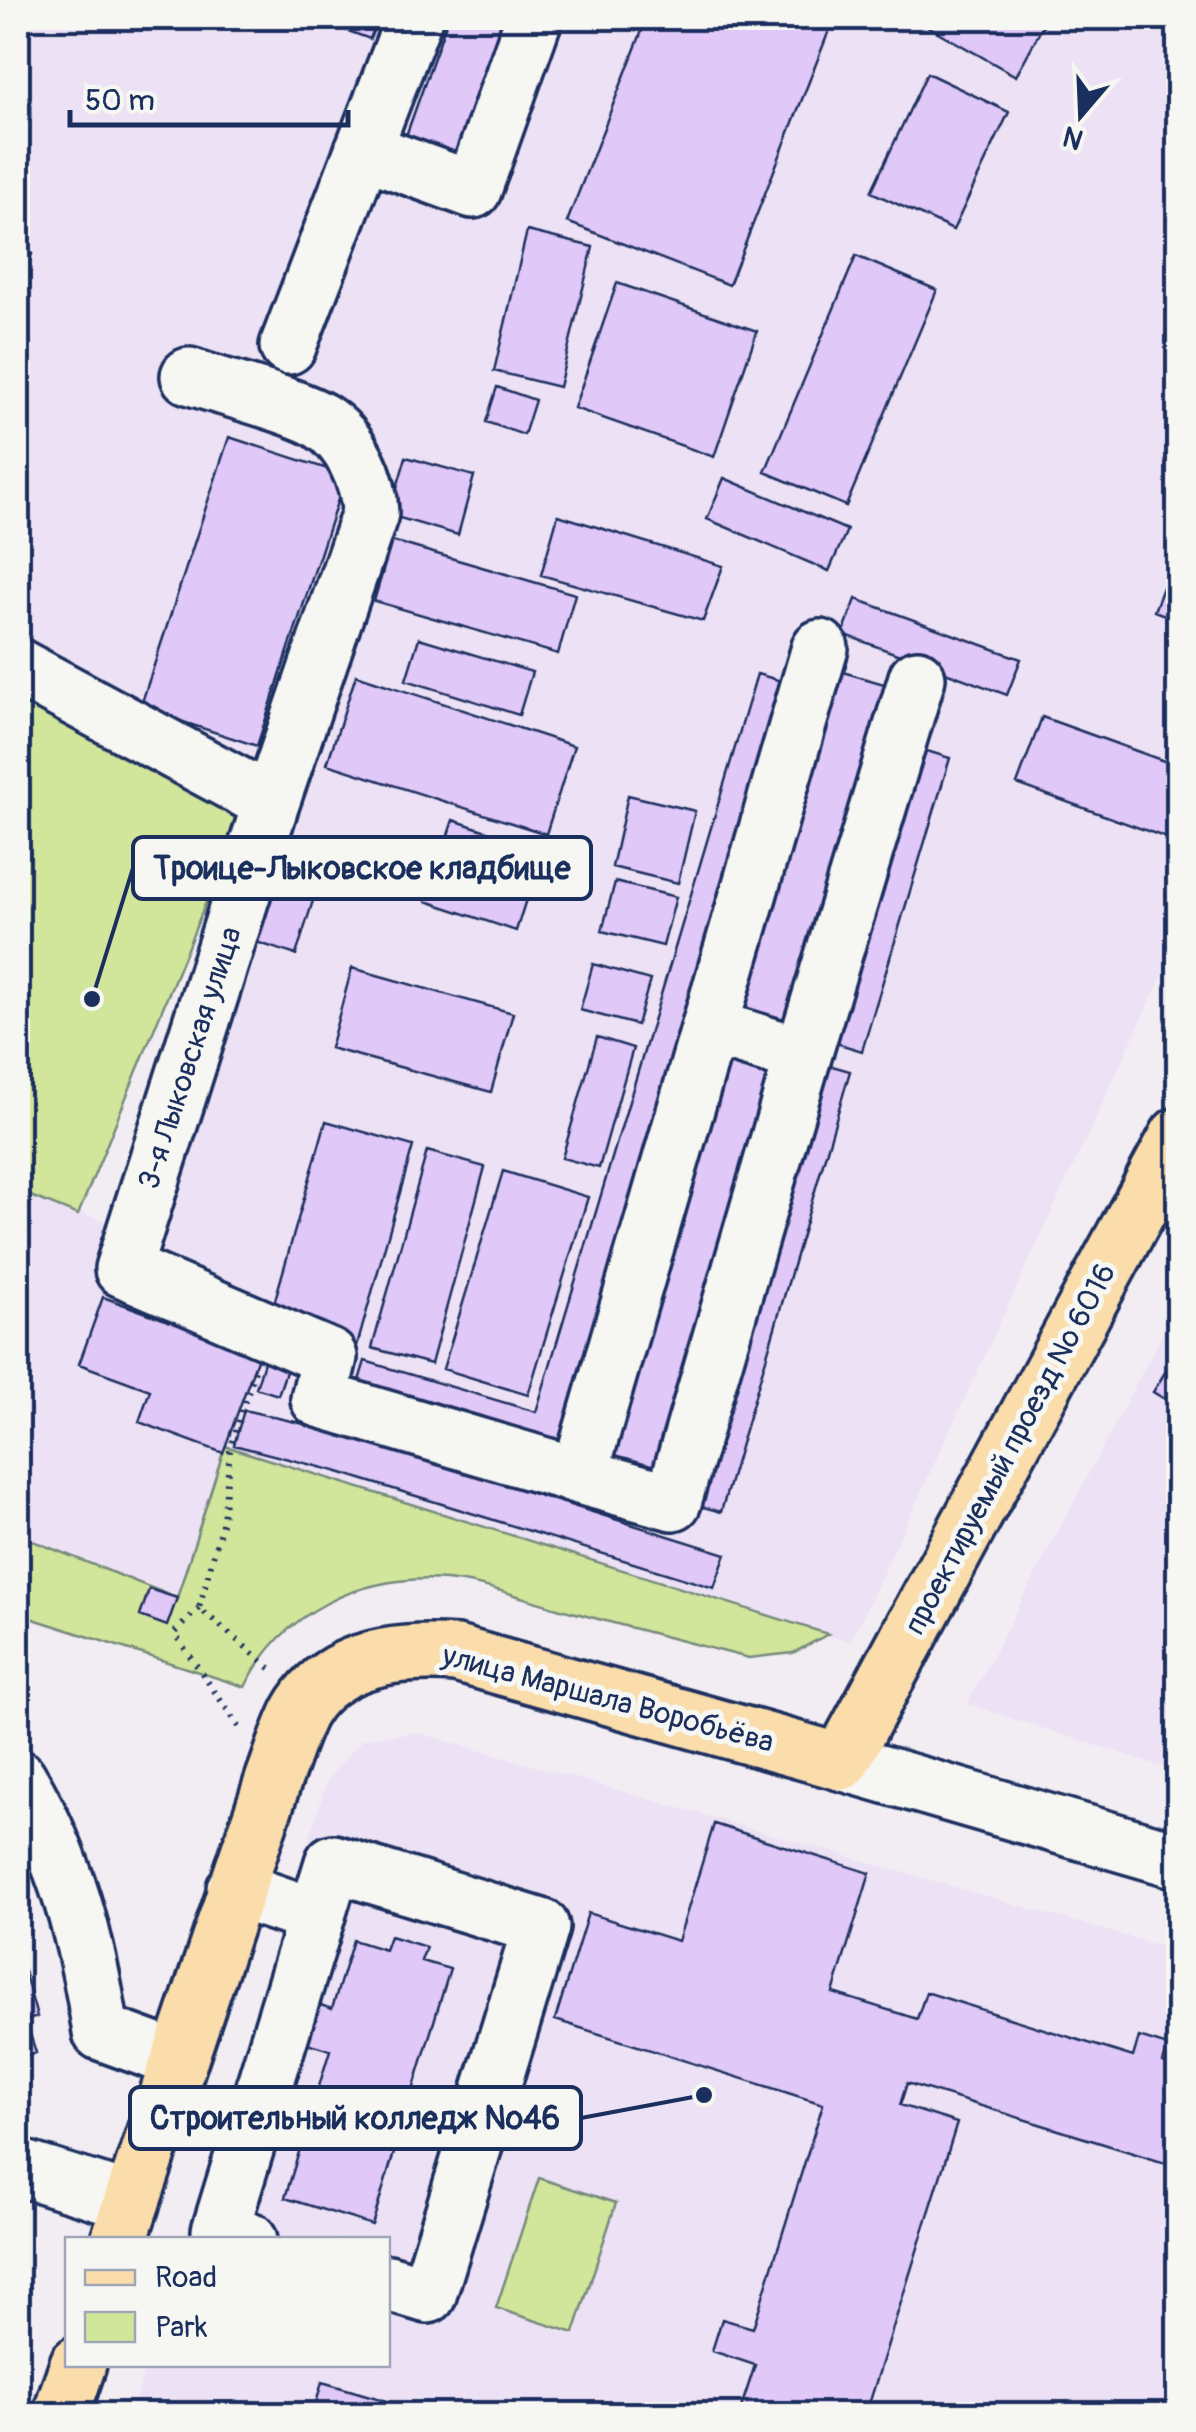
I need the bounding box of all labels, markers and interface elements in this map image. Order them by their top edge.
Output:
scale bar [70,65,348,127]
north arrow [1031,65,1131,165]
text: 50 m [85,82,155,119]
text: N [1059,118,1088,157]
callout: Троице-Лыковское кладбище [133,837,591,899]
text: Троице-Лыковское кладбище [152,849,572,889]
street label: 3-я Лыковская улица [130,922,250,1194]
street label: проектируемый проезд № 6016 [896,1257,1124,1641]
street label: улица Маршала Воробьёва [437,1637,778,1761]
callout: Строительный колледж №46 [130,2087,581,2149]
text: Строительный колледж №46 [150,2099,560,2139]
legend [65,2237,390,2367]
text: Road [155,2259,217,2296]
text: Park [155,2309,208,2346]

